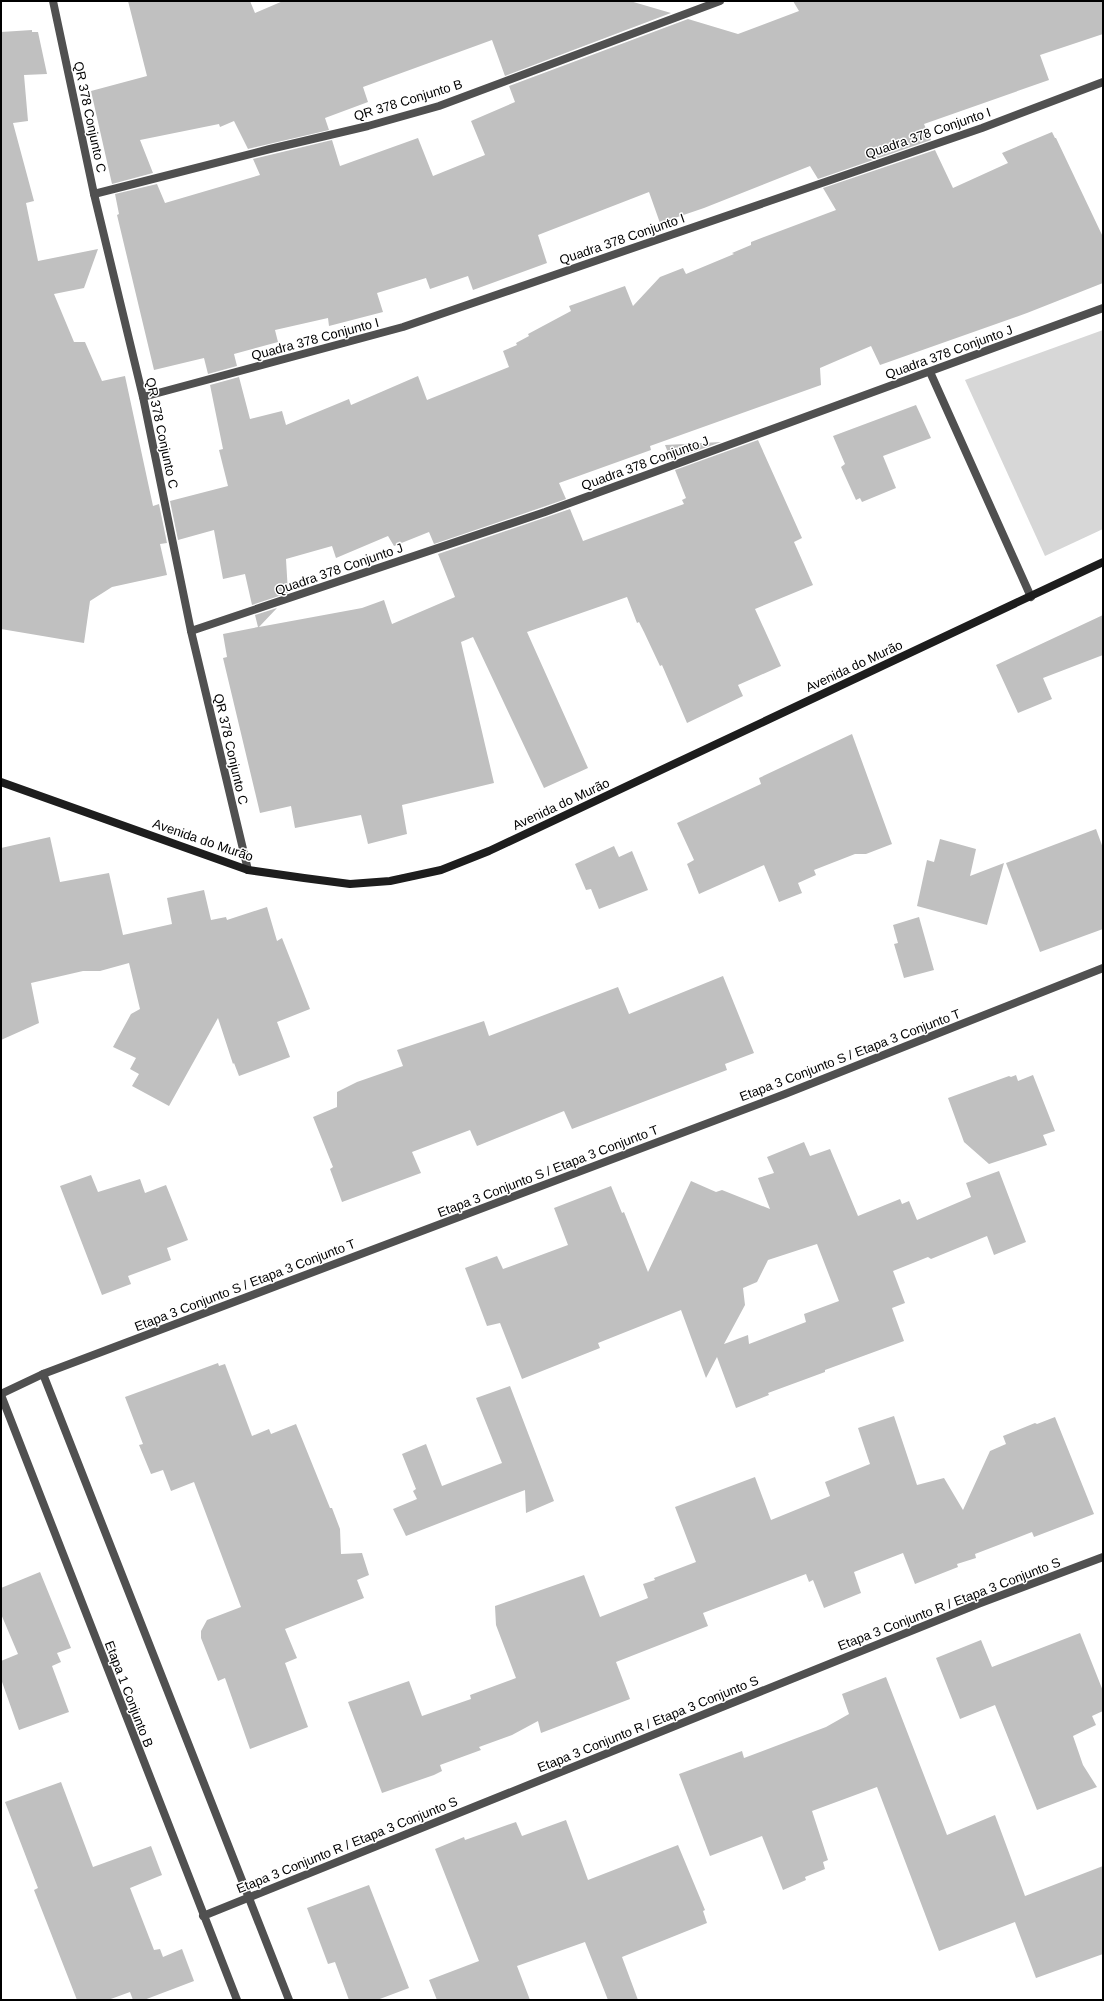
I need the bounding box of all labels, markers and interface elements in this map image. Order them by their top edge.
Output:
street label: QR 378 Conjunto C [71,60,109,174]
street label: QR 378 Conjunto B [352,76,464,124]
street label: Quadra 378 Conjunto I [863,104,993,162]
street label: Quadra 378 Conjunto I [557,210,687,268]
street label: Quadra 378 Conjunto I [250,315,380,363]
street label: Quadra 378 Conjunto J [883,322,1015,382]
street label: QR 378 Conjunto C [143,376,181,490]
street label: Quadra 378 Conjunto J [579,433,711,493]
street label: Quadra 378 Conjunto J [273,540,405,598]
street label: Avenida do Murão [803,637,905,695]
street label: QR 378 Conjunto C [211,692,251,806]
street label: Avenida do Murão [510,775,612,833]
street label: Avenida do Murão [151,816,255,864]
street label: Etapa 3 Conjunto S / Etapa 3 Conjunto T [737,1006,963,1104]
street label: Etapa 3 Conjunto S / Etapa 3 Conjunto T [435,1122,661,1220]
street label: Etapa 3 Conjunto S / Etapa 3 Conjunto T [132,1236,358,1334]
street label: Etapa 3 Conjunto R / Etapa 3 Conjunto S [836,1554,1063,1653]
street label: Etapa 1 Conjunto B [102,1639,156,1749]
street label: Etapa 3 Conjunto R / Etapa 3 Conjunto S [535,1673,761,1775]
street label: Etapa 3 Conjunto R / Etapa 3 Conjunto S [234,1794,460,1896]

